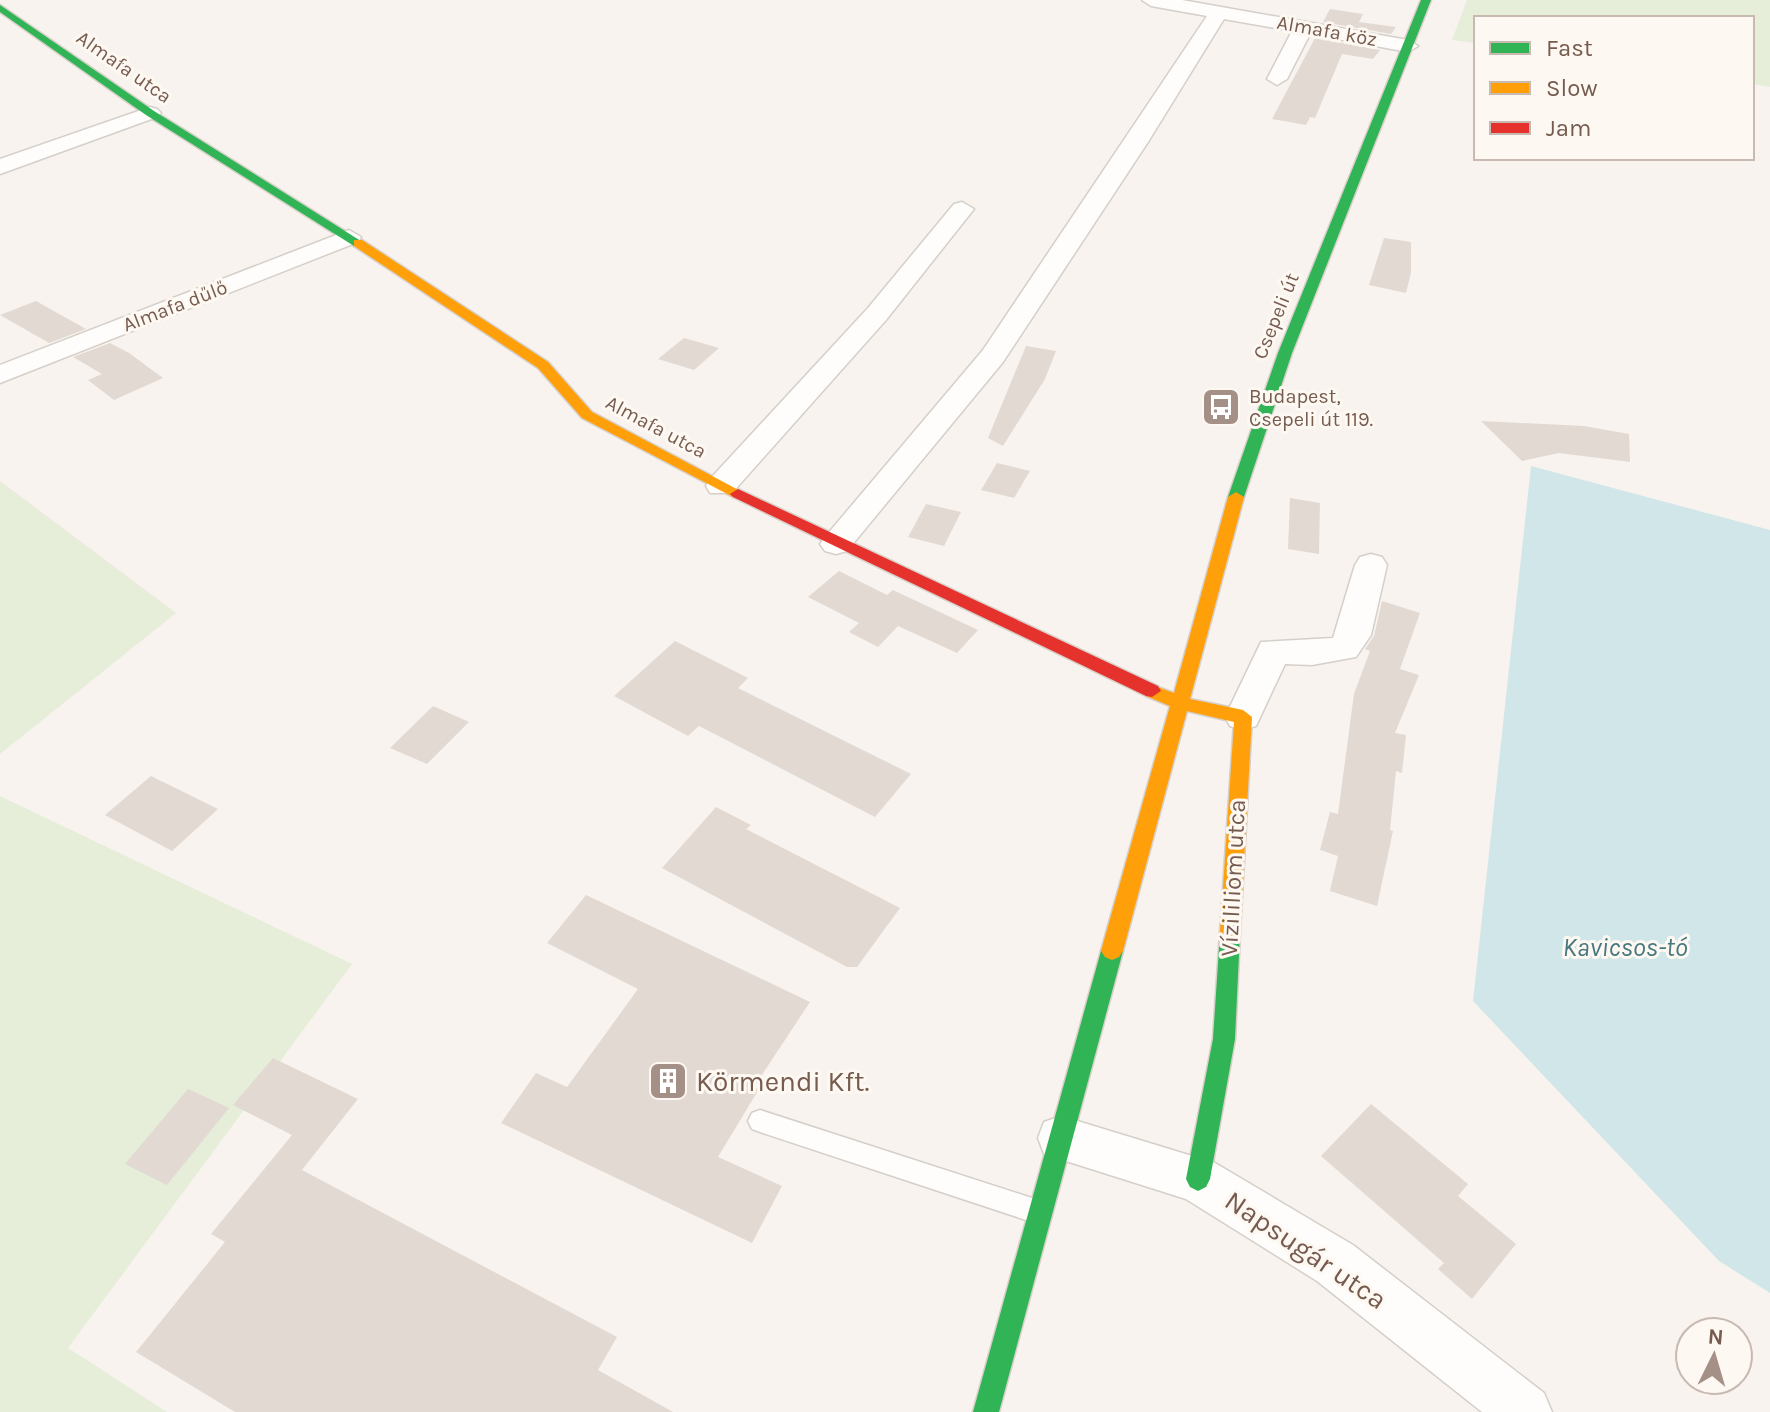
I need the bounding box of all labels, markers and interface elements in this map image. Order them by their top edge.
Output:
street label: Almafa köz [1275,11,1379,51]
legend [1474,16,1754,160]
street label: Almafa utca [72,26,176,108]
text: Fast [1546,34,1593,62]
text: Slow [1546,74,1598,102]
text: Jam [1546,114,1591,142]
street label: Csepeli út [1248,269,1304,362]
street label: Almafa dűlő [120,276,230,336]
place label: Budapest, Csepeli út 119. [1249,385,1373,431]
bus stop icon: Budapest, Csepeli út 119. [1200,386,1242,428]
street label: Almafa utca [602,391,710,463]
street label: Vízililiom utca [1215,799,1251,957]
water label: Kavicsos-tó [1562,932,1688,963]
building icon: Körmendi Kft. [647,1060,689,1102]
place label: Körmendi Kft. [696,1065,870,1098]
street label: Napsugár utca [1219,1184,1393,1316]
north arrow [1674,1316,1754,1396]
text: N [1707,1323,1725,1351]

